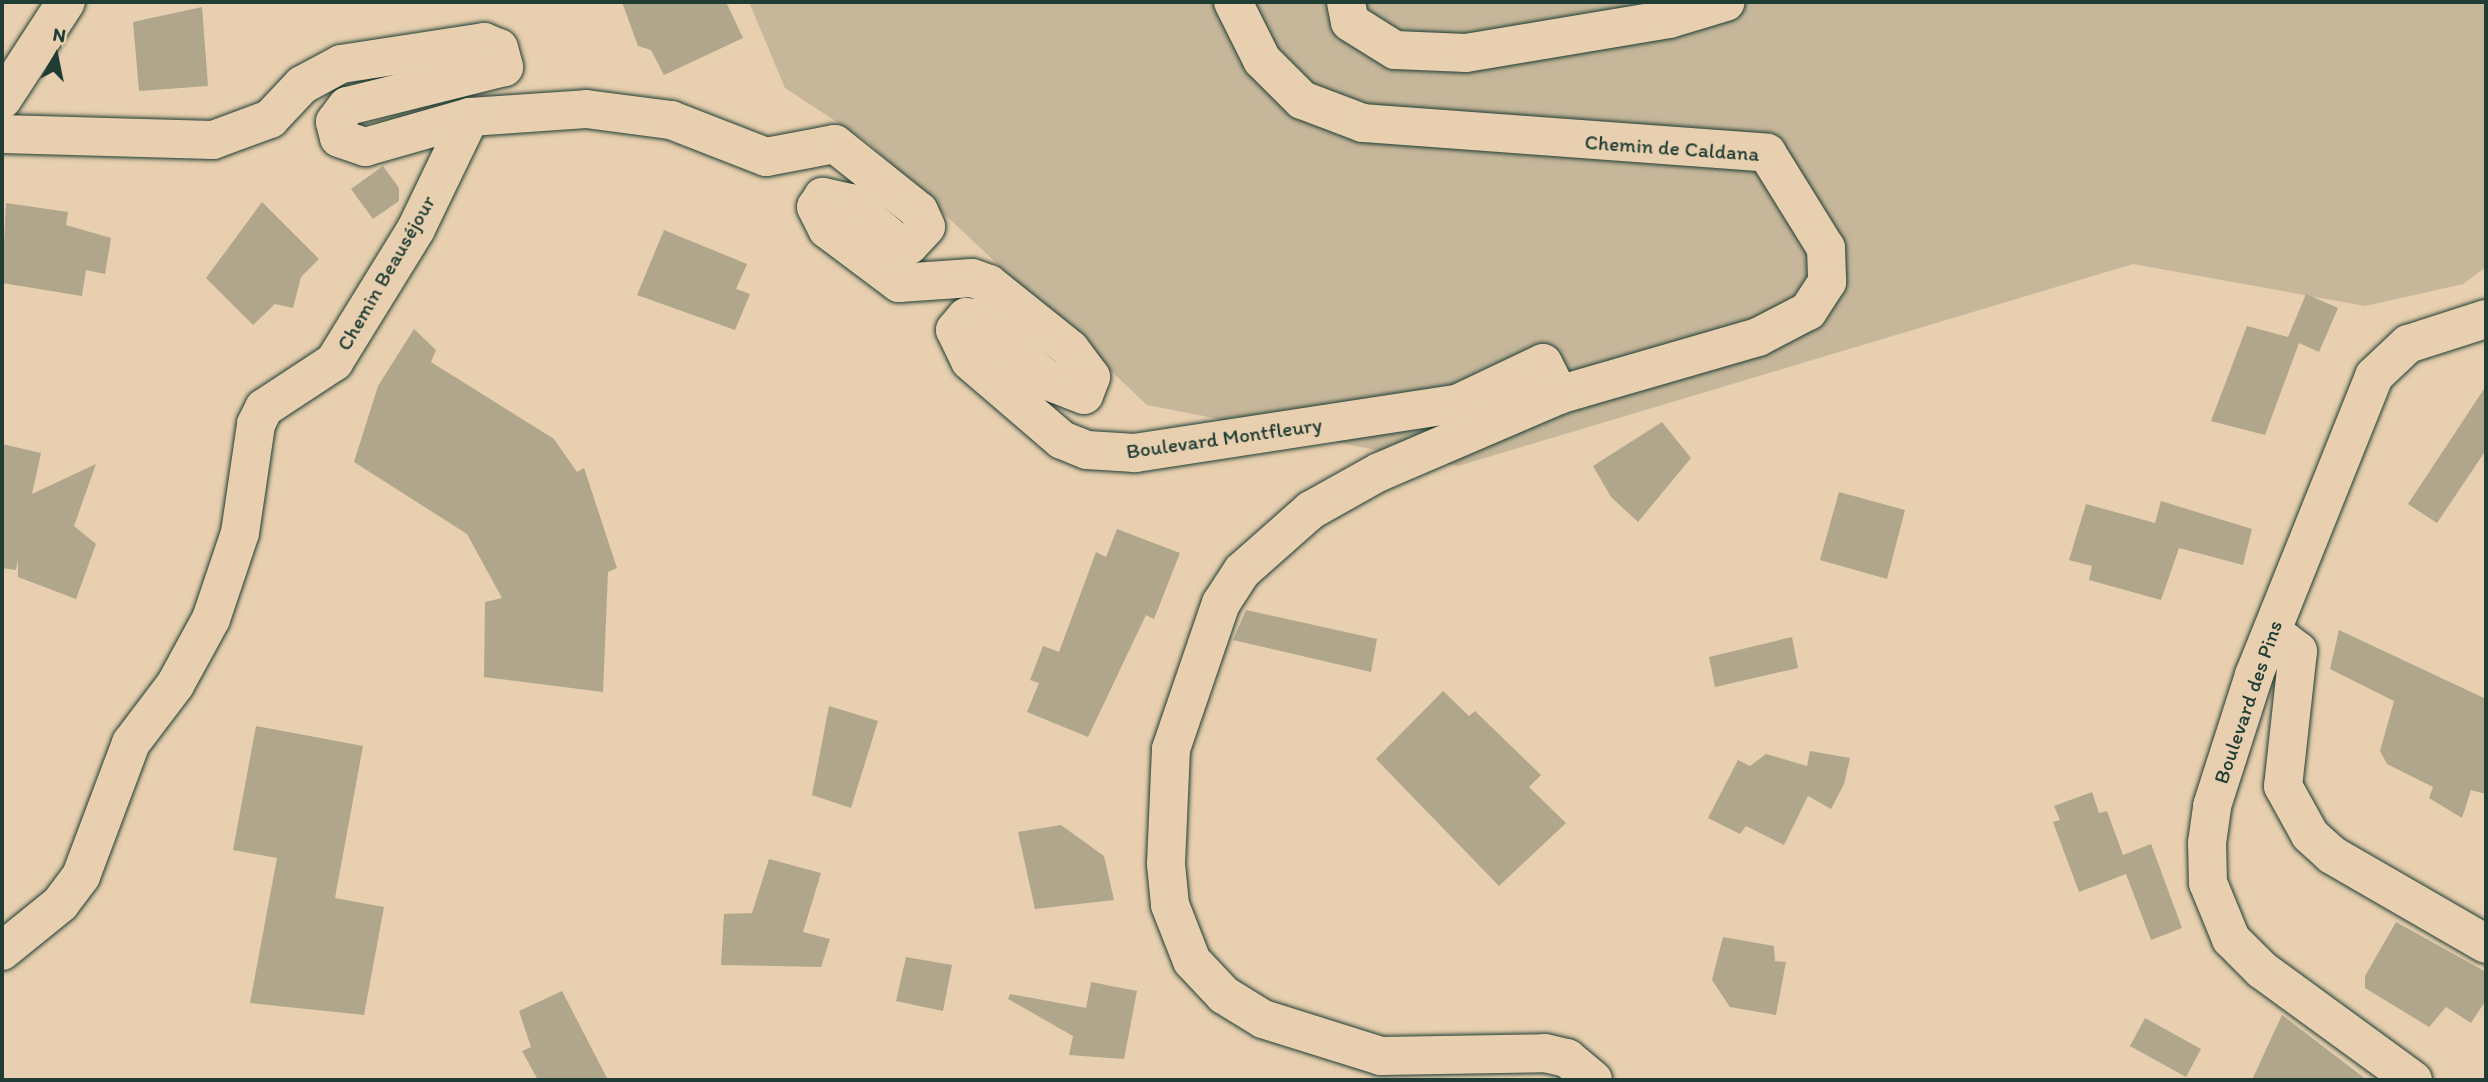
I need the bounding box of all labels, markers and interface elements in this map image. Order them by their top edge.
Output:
north arrow [21,21,91,91]
text: N [51,22,67,47]
street label: Chemin de Caldana [1584,129,1760,167]
street label: Chemin Beauséjour [331,191,441,355]
street label: Boulevard Montfleury [1124,412,1324,464]
street label: Boulevard des Pins [2208,617,2288,787]

